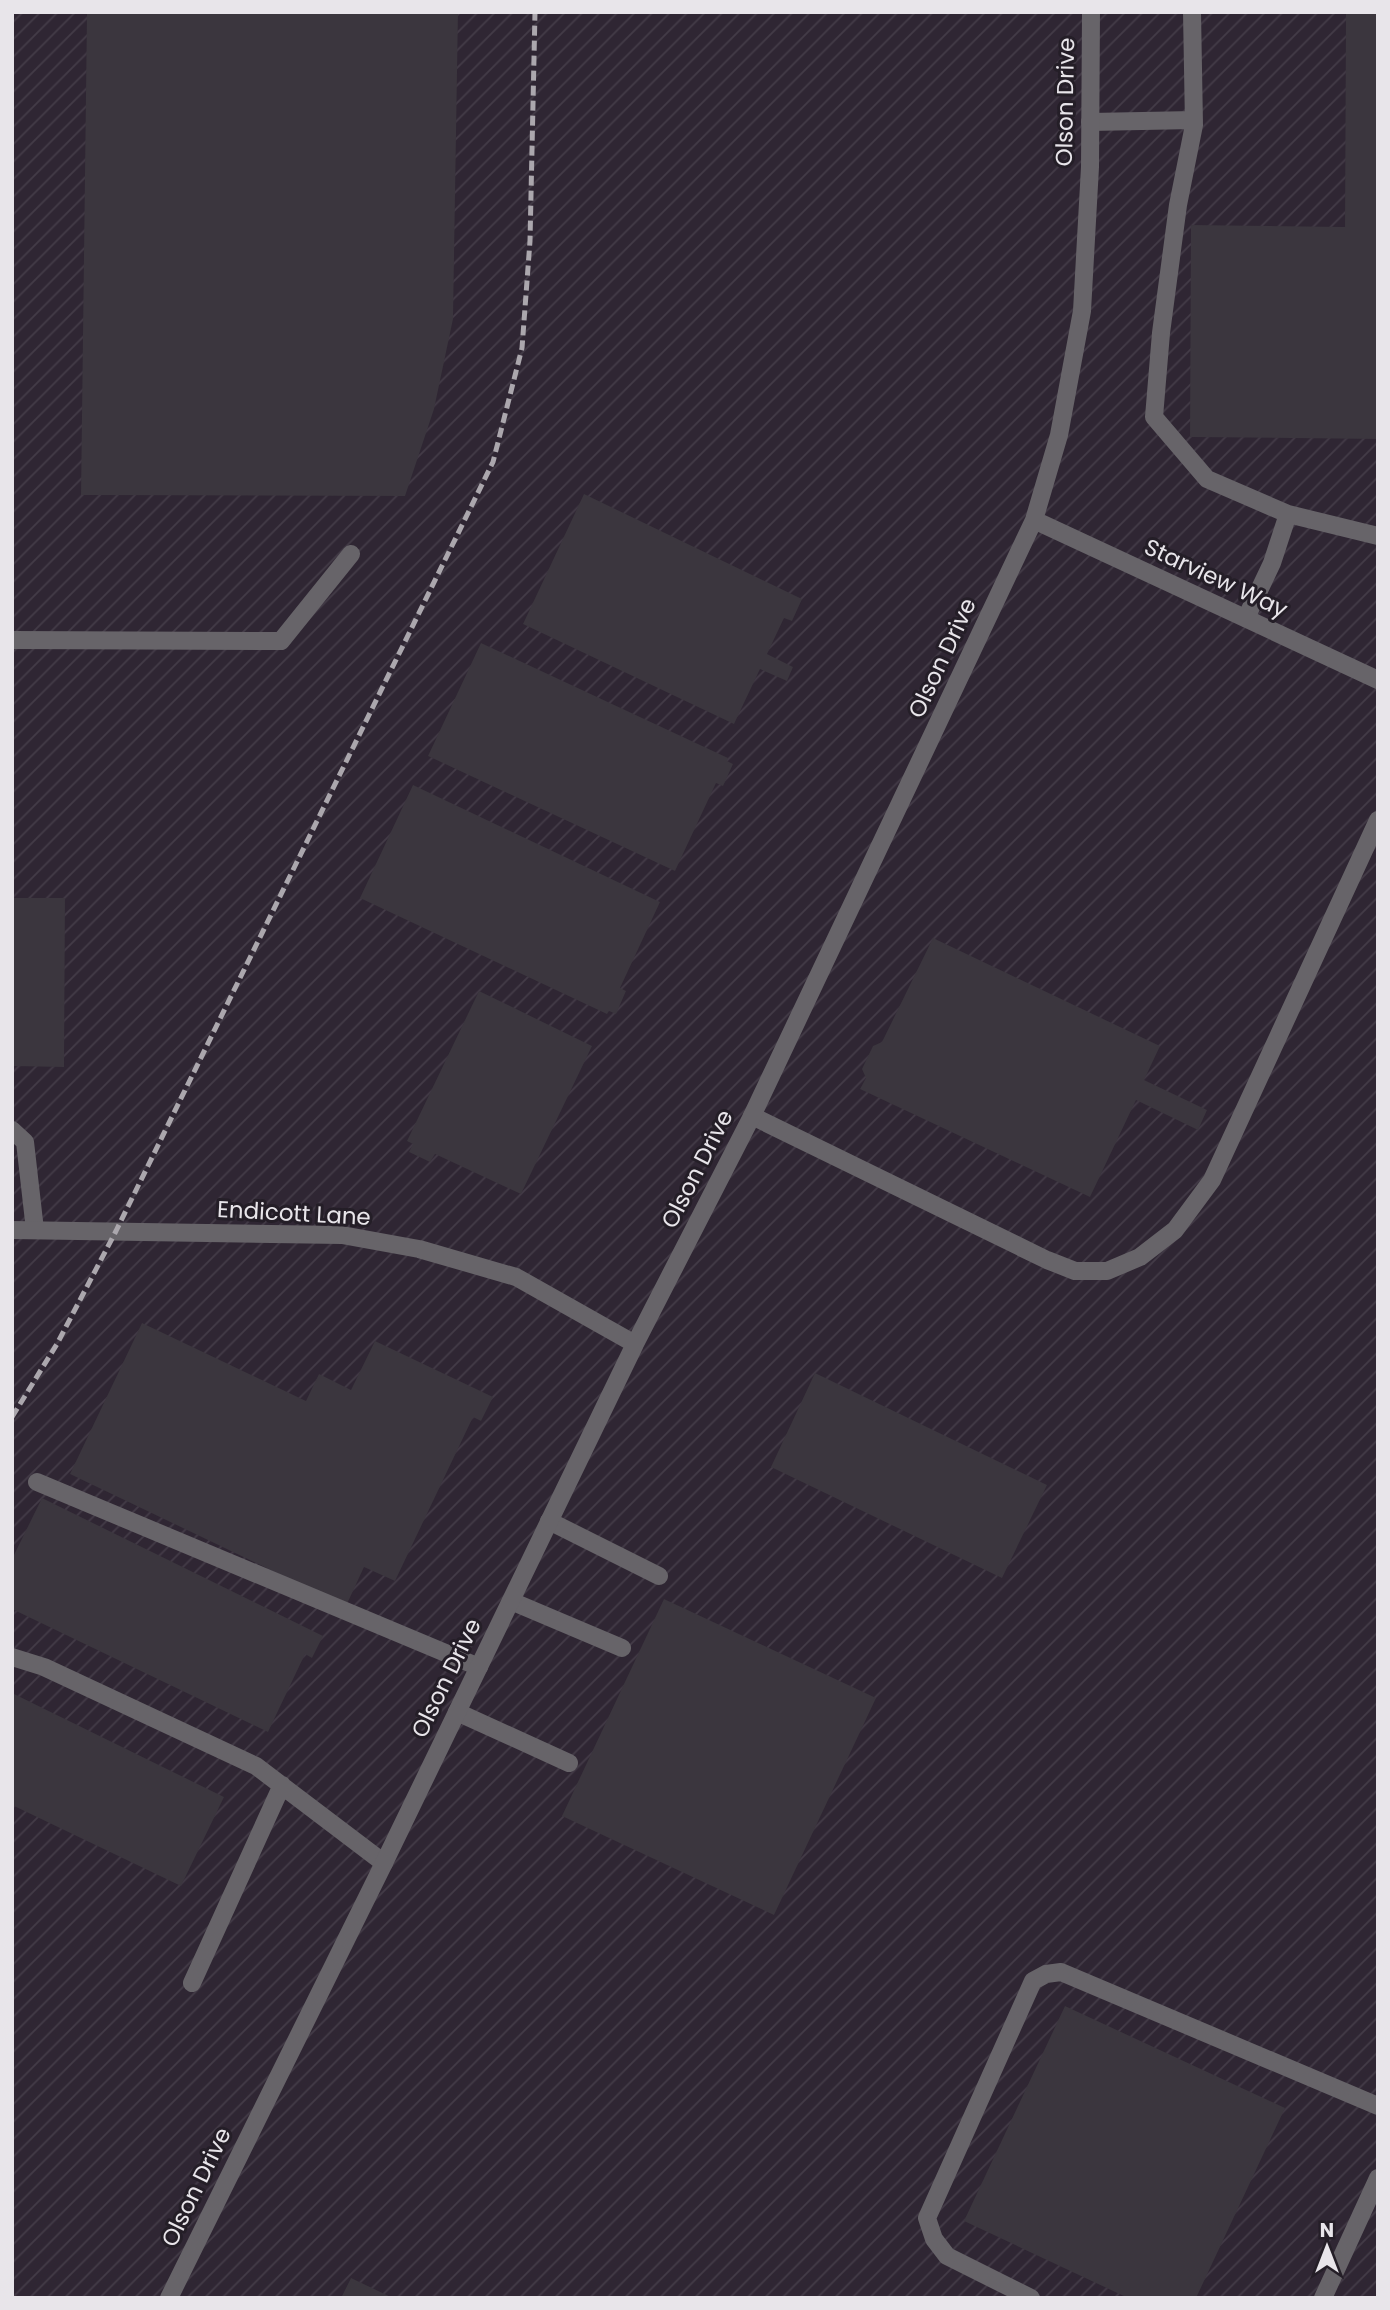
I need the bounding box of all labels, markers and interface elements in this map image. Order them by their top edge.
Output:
street label: Olson Drive [1048,37,1082,167]
street label: Starview Way [1139,531,1293,625]
street label: Olson Drive [900,593,984,723]
street label: Olson Drive [653,1104,741,1234]
street label: Endicott Lane [216,1193,372,1233]
street label: Olson Drive [403,1613,489,1743]
street label: Olson Drive [153,2122,239,2252]
north arrow [1292,2212,1362,2282]
text: N [1320,2217,1334,2244]

